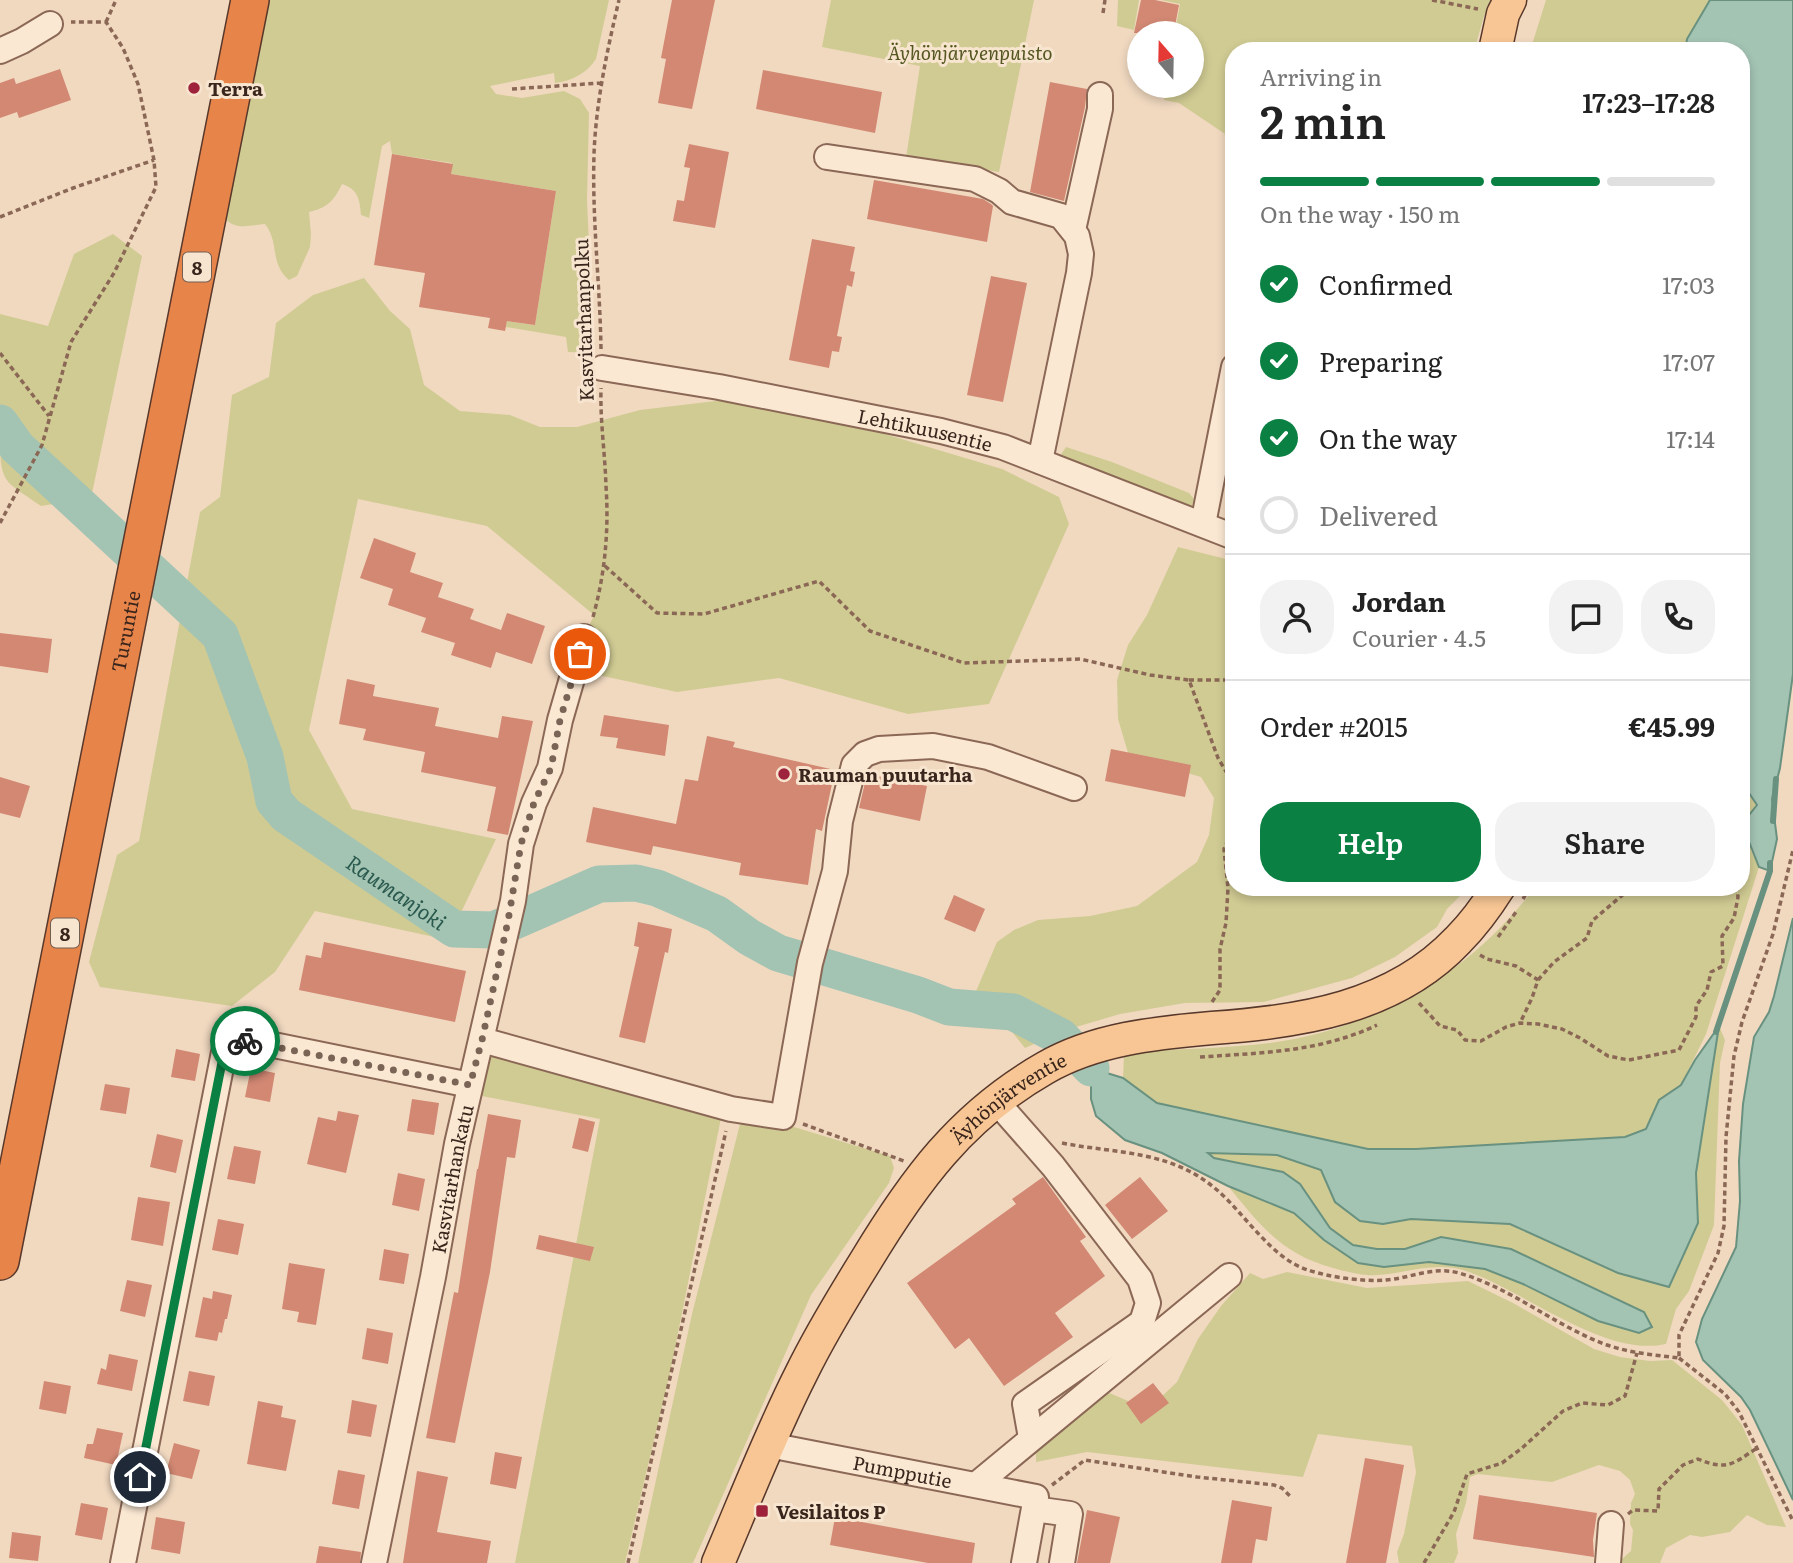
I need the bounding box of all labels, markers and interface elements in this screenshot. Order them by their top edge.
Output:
north arrow [1127,21,1204,98]
map controls [1127,21,1204,98]
park label: Äyhönjärvenpuisto [887,38,1053,66]
text: Arriving in [1260,59,1382,93]
place label: Terra [208,74,263,102]
marker: Terra [186,80,202,96]
text: 17:23–17:28 [1582,82,1715,121]
text: 2 min [1260,85,1386,153]
text: On the way · 150 m [1260,196,1460,230]
street label: Kasvitarhanpolku [566,238,600,402]
road number: 8 [183,253,211,282]
text: Confirmed [1319,264,1453,303]
icon: check [1260,265,1298,303]
text: 17:03 [1662,267,1715,301]
text: Preparing [1319,341,1442,380]
icon: check [1260,342,1298,380]
text: 17:07 [1663,344,1715,378]
street label: Lehtikuusentie [855,401,996,458]
text: On the way [1319,418,1457,457]
icon: check [1260,419,1298,457]
text: 17:14 [1666,421,1715,455]
text: Delivered [1319,495,1438,534]
button: person [1260,580,1334,654]
button: chat [1549,580,1623,654]
button: phone [1641,580,1715,654]
text: Jordan [1352,581,1446,620]
street label: Turuntie [103,588,147,675]
text: Courier · 4.5 [1352,620,1486,654]
pin [550,624,610,684]
icon: bag [561,635,599,673]
text: Order #2015 [1260,706,1408,745]
text: €45.99 [1629,706,1715,745]
place label: Rauman puutarha [798,760,973,788]
marker: Rauman puutarha [776,766,792,782]
button: Help [1260,802,1481,882]
button: Share [1495,802,1715,882]
water label: Raumanjoki [341,845,454,936]
road number: 8 [51,918,79,948]
courier [210,1006,280,1076]
icon: bike [226,1022,264,1060]
street label: Äyhönjärventie [943,1045,1071,1150]
street label: Kasvitarhankatu [424,1101,480,1256]
pin [110,1447,170,1507]
street label: Pumpputie [851,1448,955,1494]
icon: home [121,1458,159,1496]
place label: Vesilaitos P [776,1497,885,1525]
marker: Vesilaitos P [754,1503,770,1519]

